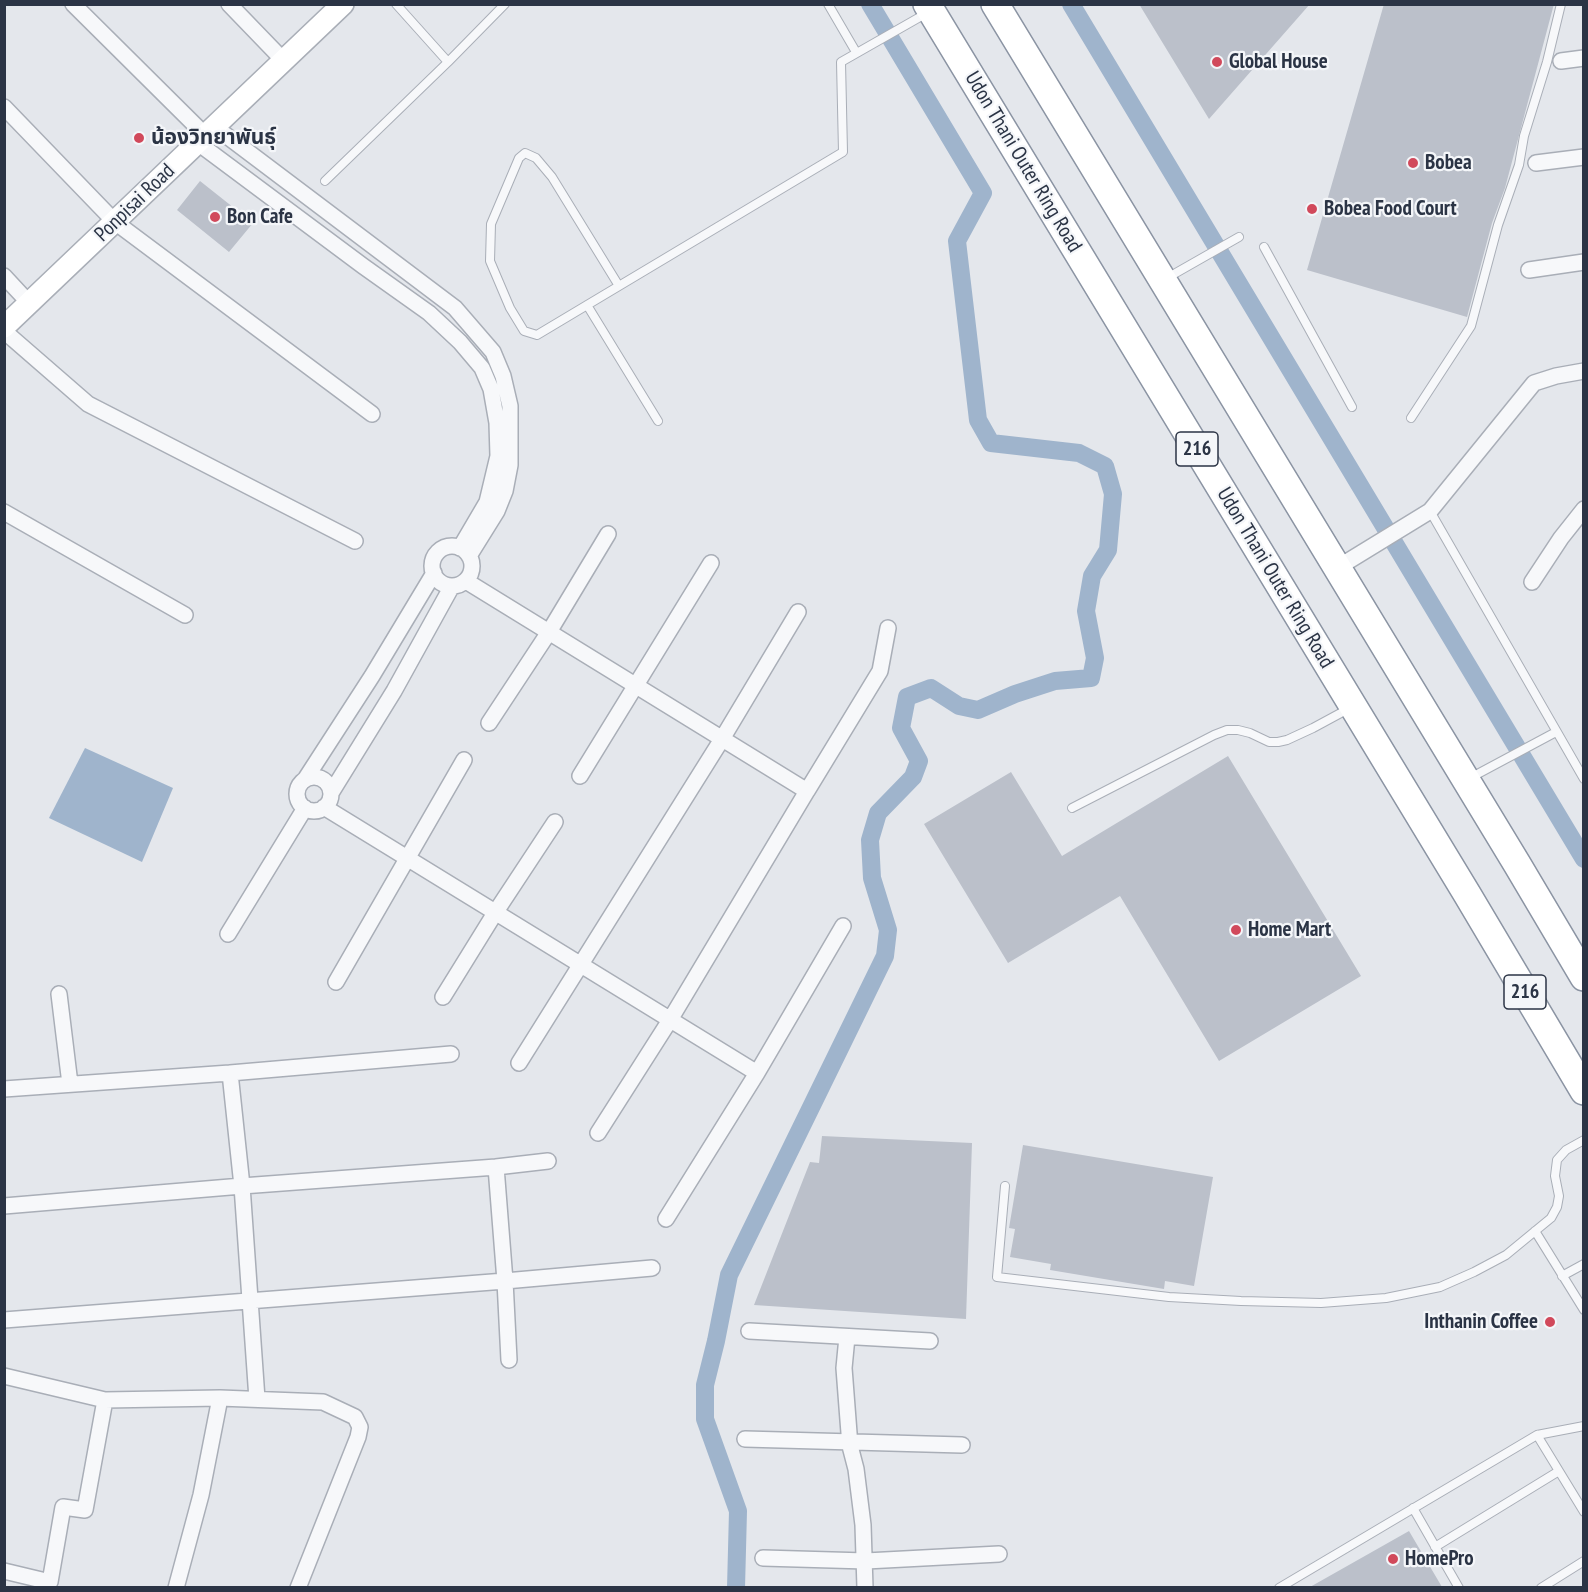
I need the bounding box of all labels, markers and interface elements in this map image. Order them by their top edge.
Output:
place label: Global House [1229,49,1328,75]
marker: Global House [1210,55,1224,69]
street label: Udon Thani Outer Ring Road [959,67,1087,257]
place label: น้องวิทยาพันธุ์ [151,125,276,151]
marker: น้องวิทยาพันธุ์ [132,131,146,145]
place label: Bobea [1425,150,1472,176]
marker: Bobea [1406,156,1420,170]
street label: Ponpisai Road [90,159,180,247]
place label: Bobea Food Court [1324,196,1457,222]
marker: Bobea Food Court [1305,202,1319,216]
place label: Bon Cafe [227,204,293,230]
marker: Bon Cafe [208,210,222,224]
road number: 216 [1176,432,1218,466]
street label: Udon Thani Outer Ring Road [1211,483,1339,673]
place label: Home Mart [1248,917,1331,943]
marker: Home Mart [1229,923,1243,937]
road number: 216 [1504,975,1546,1009]
place label: Inthanin Coffee [1424,1309,1538,1335]
marker: Inthanin Coffee [1543,1315,1557,1329]
place label: HomePro [1405,1546,1473,1572]
marker: HomePro [1386,1552,1400,1566]

